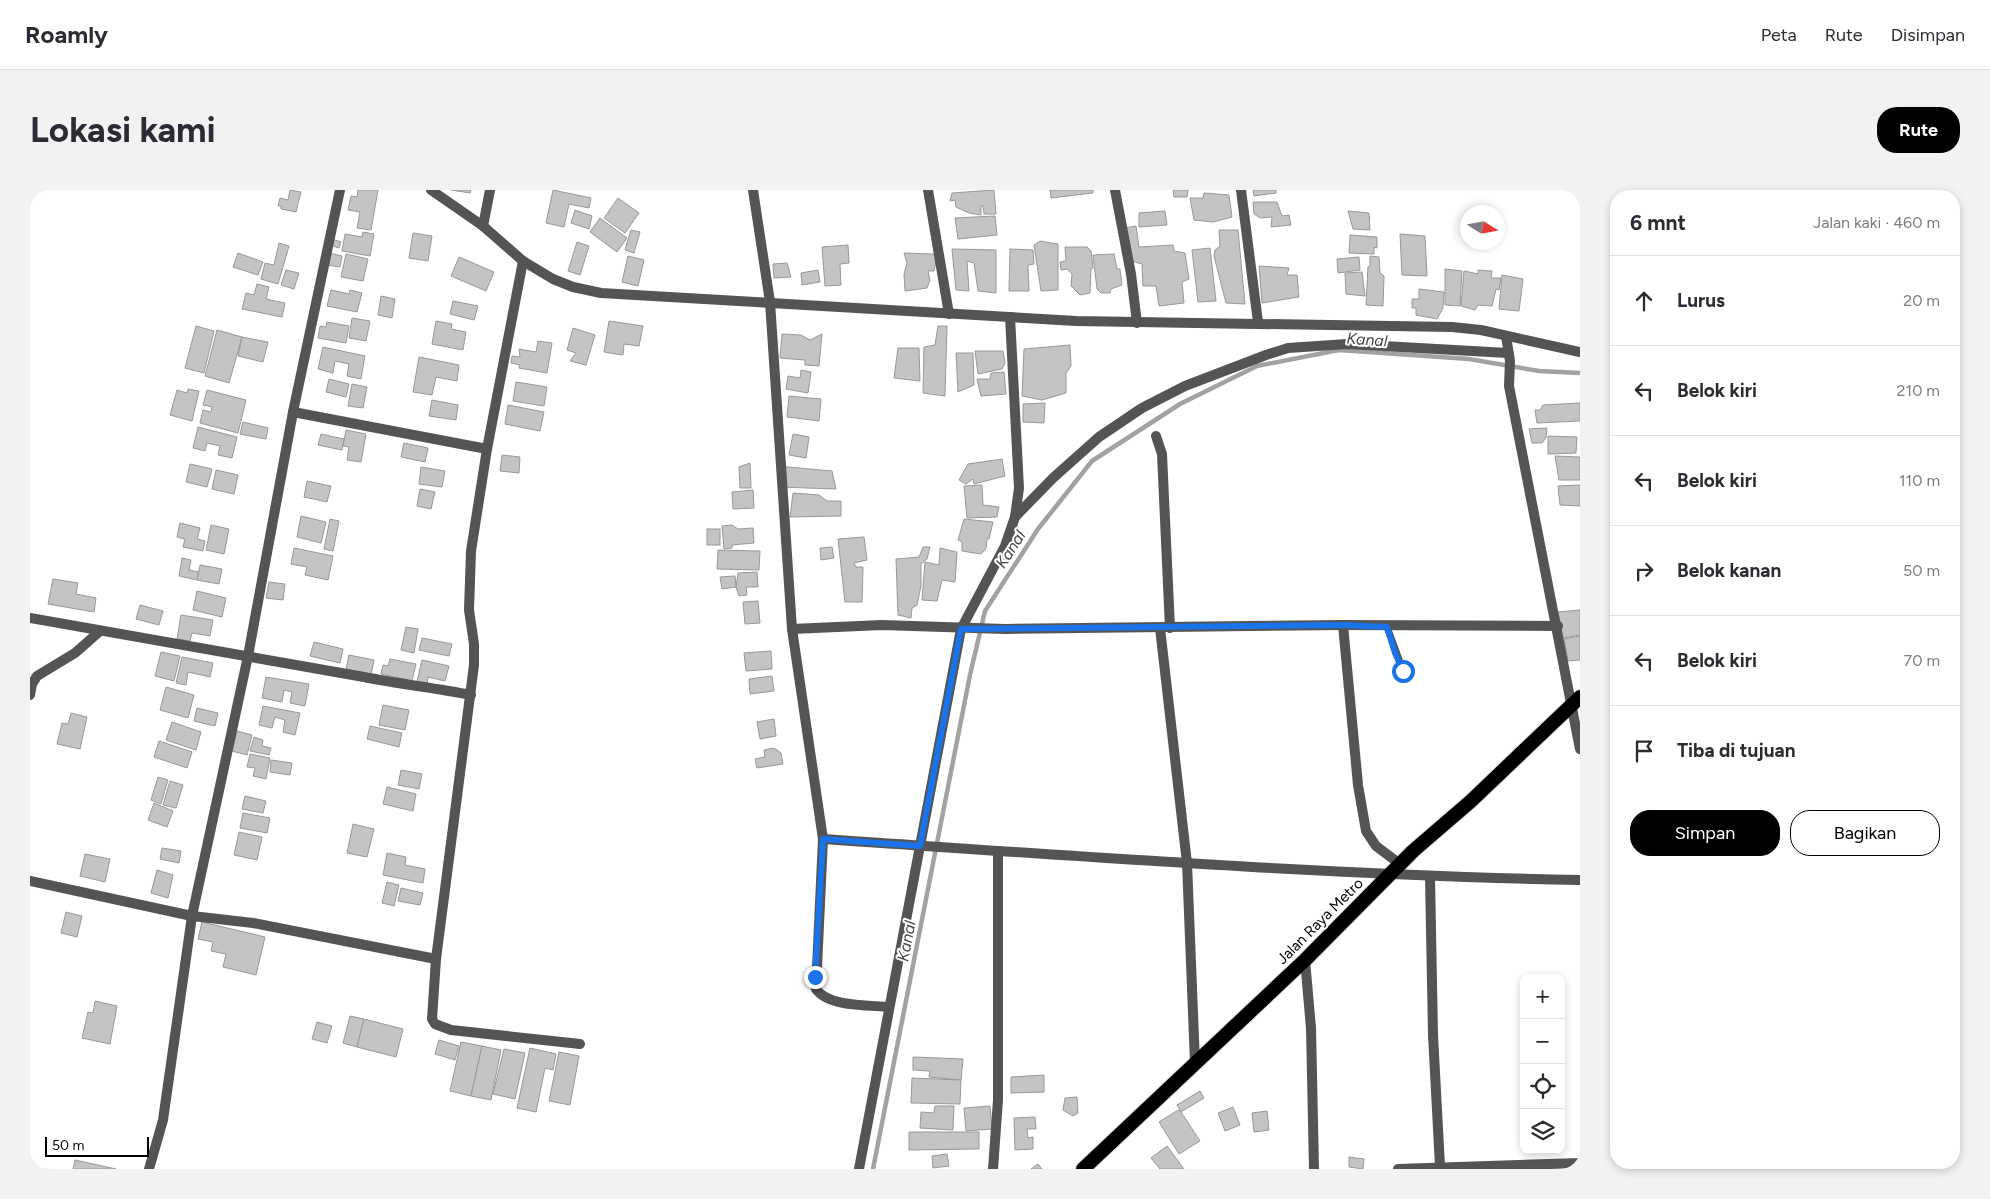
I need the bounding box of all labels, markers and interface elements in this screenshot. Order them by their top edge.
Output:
text: Roamly [25,20,108,49]
text: Peta [1761,24,1797,46]
text: Rute [1825,24,1863,46]
text: Disimpan [1891,24,1965,46]
button: Rute [1877,107,1960,153]
text: Lokasi kami [30,109,216,151]
north arrow [1460,205,1505,250]
text: 6 mnt [1630,210,1686,235]
text: Jalan kaki · 460 m [1813,213,1940,232]
icon: ahead [1630,287,1658,315]
text: Lurus [1677,289,1725,312]
text: 20 m [1903,291,1940,310]
water label: Kanal [1346,329,1388,350]
icon: left [1630,377,1658,405]
text: Belok kiri [1677,379,1757,402]
text: 210 m [1897,381,1940,400]
icon: left [1630,467,1658,495]
text: Belok kiri [1677,469,1757,492]
text: 110 m [1899,471,1940,490]
water label: Kanal [991,527,1030,572]
icon: right [1630,557,1658,585]
text: Belok kanan [1677,559,1781,582]
text: 50 m [1903,561,1940,580]
icon: left [1630,647,1658,675]
text: Belok kiri [1677,649,1757,672]
text: 70 m [1904,651,1940,670]
route start [1392,660,1415,683]
icon: arrive [1630,737,1658,765]
text: Tiba di tujuan [1677,739,1796,762]
button: Simpan [1630,810,1780,856]
button: Bagikan [1790,810,1940,856]
street label: Jalan Raya Metro [1273,874,1367,968]
water label: Kanal [893,919,920,963]
route end [804,966,827,989]
map controls [1520,974,1565,1154]
button: + [1520,974,1565,1019]
button: − [1520,1019,1565,1064]
button: locate [1520,1064,1565,1109]
button: layers [1520,1109,1565,1154]
scale bar [45,1134,149,1157]
text: 50 m [52,1137,84,1154]

